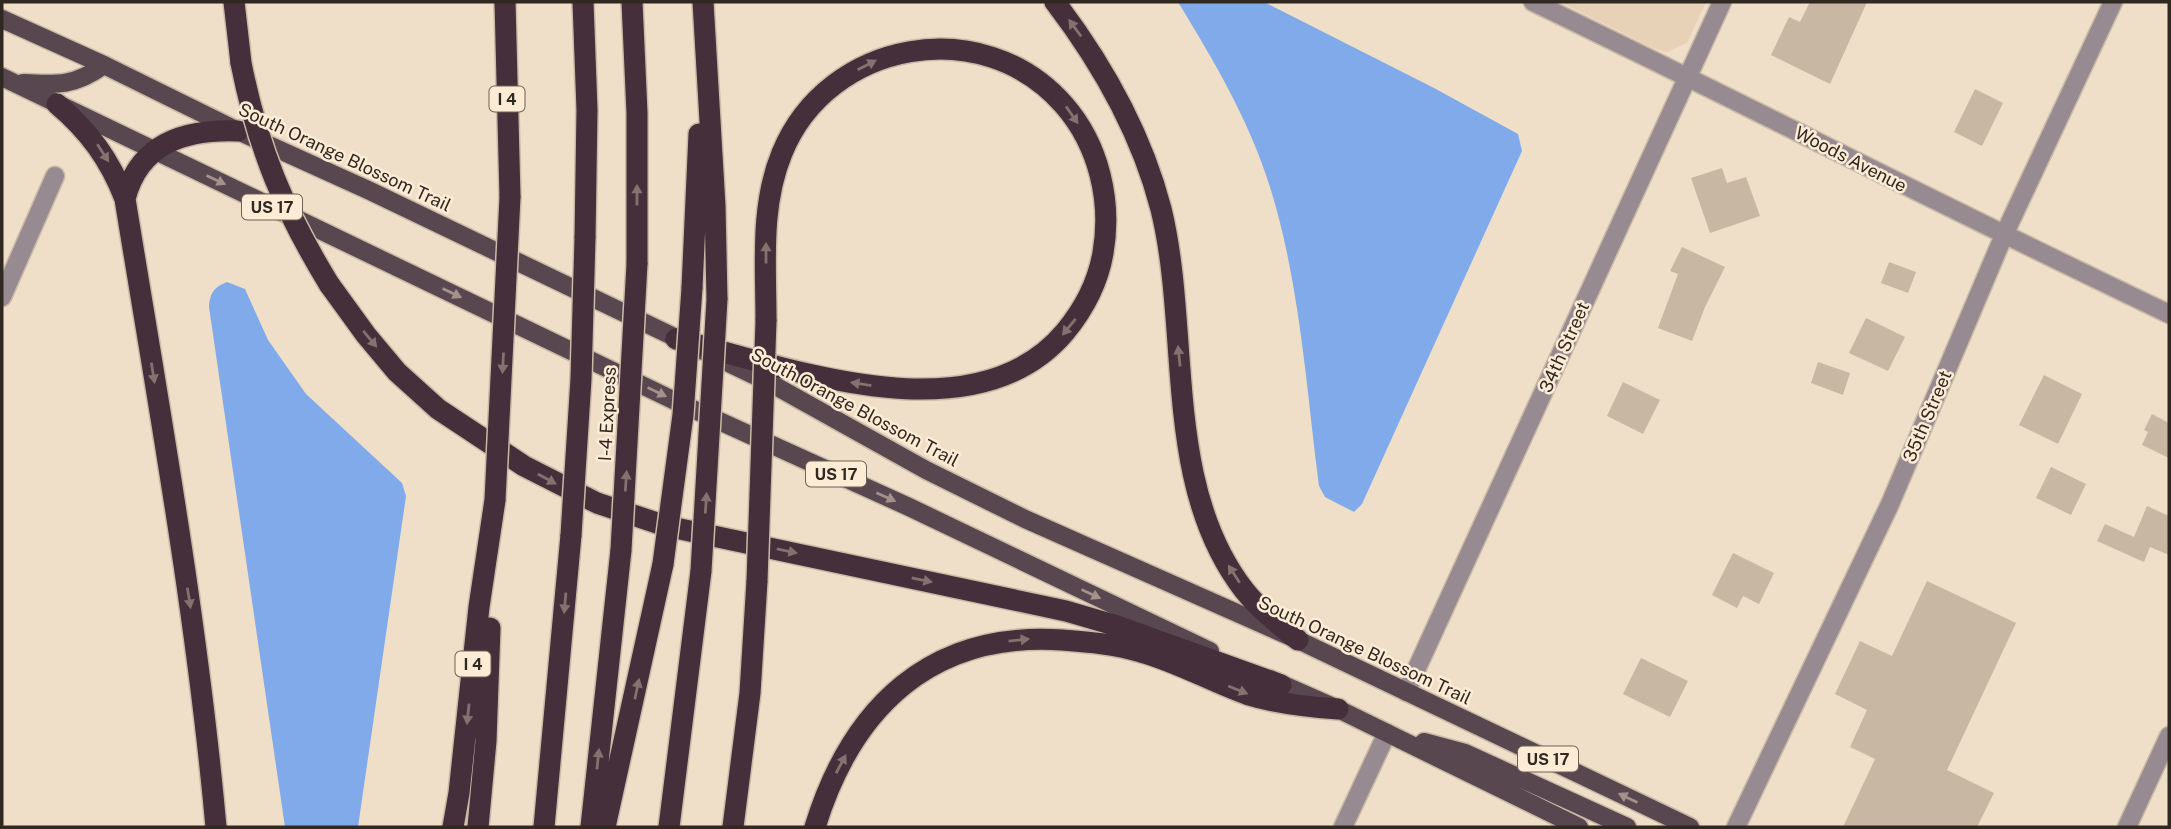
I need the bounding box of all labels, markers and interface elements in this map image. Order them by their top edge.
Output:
one-way arrow [1068,19,1082,37]
one-way arrow [857,59,877,70]
road number: I 4 [490,86,524,111]
street label: South Orange Blossom Trail [235,98,455,216]
one-way arrow [1065,106,1079,124]
street label: Woods Avenue [1792,122,1910,196]
one-way arrow [96,143,109,163]
one-way arrow [206,175,226,186]
one-way arrow [631,184,643,206]
road number: US 17 [242,195,302,220]
one-way arrow [760,242,772,264]
one-way arrow [442,287,462,299]
street label: 34th Street [1535,298,1593,396]
one-way arrow [1062,318,1077,335]
one-way arrow [362,330,377,348]
street label: South Orange Blossom Trail [748,343,962,471]
one-way arrow [1174,345,1185,367]
one-way arrow [497,352,508,374]
one-way arrow [148,362,159,384]
street label: I-4 Express [594,366,620,462]
street label: 35th Street [1898,367,1956,465]
one-way arrow [850,378,872,389]
one-way arrow [647,386,667,398]
road number: US 17 [806,461,866,486]
one-way arrow [621,470,632,492]
one-way arrow [537,473,557,485]
one-way arrow [876,491,896,503]
one-way arrow [701,492,712,514]
one-way arrow [776,545,798,556]
one-way arrow [1228,565,1241,584]
one-way arrow [911,575,933,586]
one-way arrow [184,587,195,609]
one-way arrow [1081,589,1102,600]
street label: South Orange Blossom Trail [1255,591,1475,709]
one-way arrow [559,592,570,614]
one-way arrow [1008,634,1030,645]
road number: I 4 [456,652,490,677]
one-way arrow [631,678,642,700]
one-way arrow [1227,685,1248,696]
one-way arrow [462,703,473,725]
road number: US 17 [1518,746,1578,772]
one-way arrow [593,748,604,770]
one-way arrow [835,754,847,774]
one-way arrow [1618,792,1638,803]

